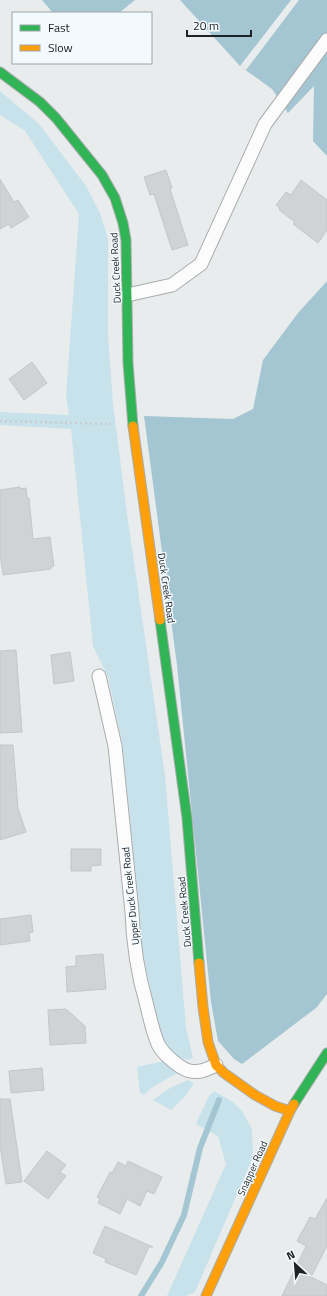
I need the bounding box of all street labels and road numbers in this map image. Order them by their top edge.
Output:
street label: Duck Creek Road [106,232,125,304]
street label: Duck Creek Road [154,552,179,624]
street label: Upper Duck Creek Road [118,846,143,946]
street label: Duck Creek Road [174,876,195,948]
street label: Snapper Road [234,1138,271,1198]

